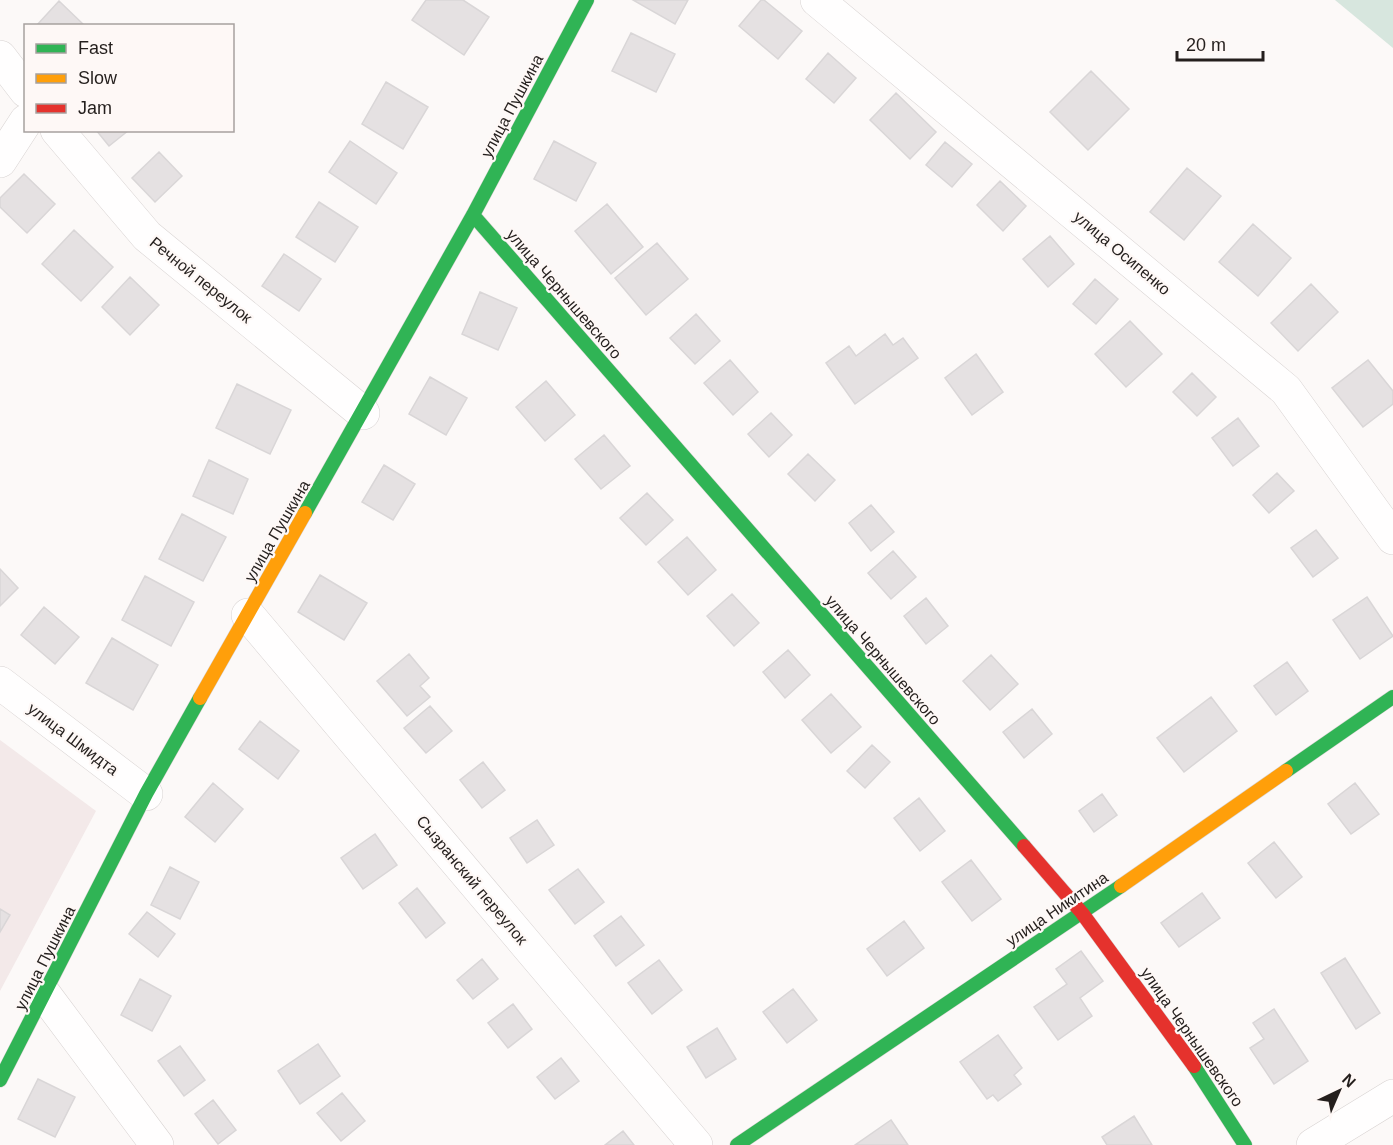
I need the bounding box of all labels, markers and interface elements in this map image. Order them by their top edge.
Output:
legend [24,24,234,132]
scale bar [1177,24,1262,62]
text: 20 m [1186,35,1226,55]
text: Fast [78,38,113,58]
street label: улица Пушкина [478,51,546,161]
text: Slow [78,68,118,88]
text: Jam [78,98,112,118]
street label: улица Осипенко [1070,208,1174,298]
street label: улица Чернышевского [503,226,625,362]
street label: Речной переулок [147,234,256,327]
street label: улица Пушкина [241,477,313,585]
street label: улица Чернышевского [822,592,944,728]
street label: улица Шмидта [25,700,121,778]
street label: Сызранский переулок [413,812,531,949]
street label: улица Никитина [1003,869,1111,949]
street label: улица Пушкина [11,903,79,1013]
street label: улица Чернышевского [1138,964,1247,1110]
north arrow [1309,1061,1369,1121]
text: N [1339,1070,1359,1091]

